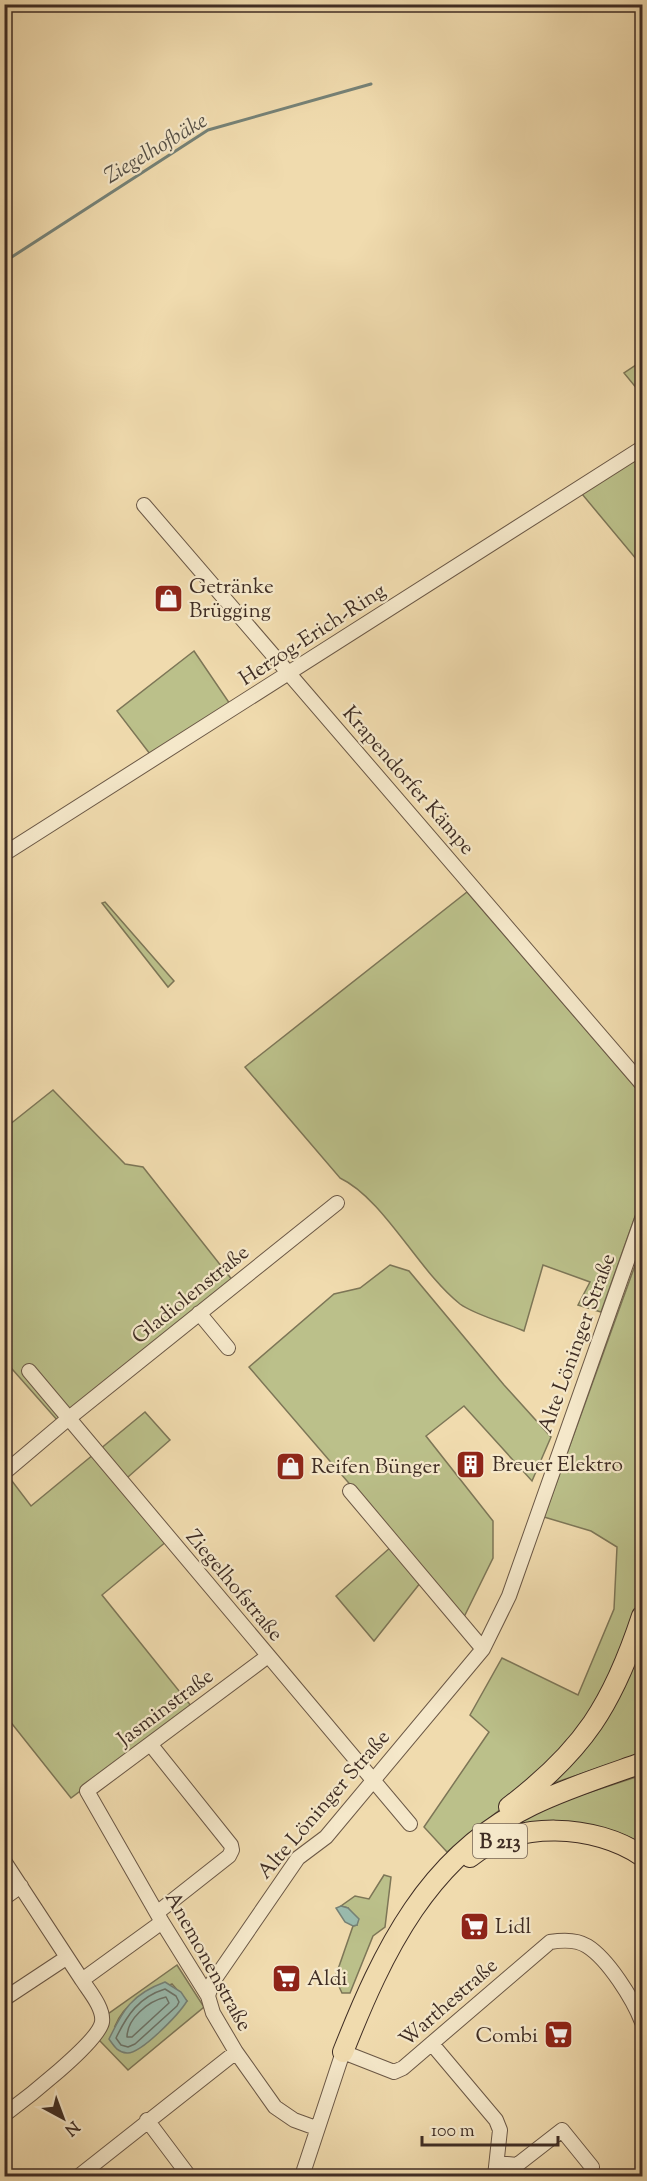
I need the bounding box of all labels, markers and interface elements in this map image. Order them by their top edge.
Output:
water label: Ziegelhofbäke [99,106,214,193]
place label: Getränke Brügging [189,573,274,627]
street label: Herzog-Erich-Ring [234,577,392,694]
shop icon: Getränke Brügging [152,582,184,614]
street label: Krapendorfer Kämpe [334,700,481,863]
street label: Gladiolenstraße [126,1239,256,1352]
street label: Alte Löninger Straße [531,1250,624,1438]
building icon: Breuer Elektro [455,1448,487,1480]
shop icon: Reifen Bünger [274,1450,306,1482]
place label: Breuer Elektro [492,1451,623,1481]
place label: Reifen Bünger [311,1453,440,1483]
street label: Ziegelhofstraße [178,1524,289,1649]
street label: Jasminstraße [111,1662,221,1755]
street label: Alte Löninger Straße [251,1724,398,1887]
road number: B 213 [473,1824,527,1858]
street label: Anemonenstraße [156,1887,258,2037]
supermarket icon: Lidl [458,1910,490,1942]
place label: Lidl [495,1913,531,1943]
street label: Warthestraße [393,1952,505,2055]
supermarket icon: Aldi [270,1962,302,1994]
place label: Aldi [307,1965,348,1995]
supermarket icon: Combi [543,2019,575,2051]
place label: Combi [476,2022,538,2052]
north arrow [33,2088,93,2148]
scale bar [422,2109,558,2147]
text: N [59,2115,84,2140]
text: 100 m [431,2119,475,2145]

